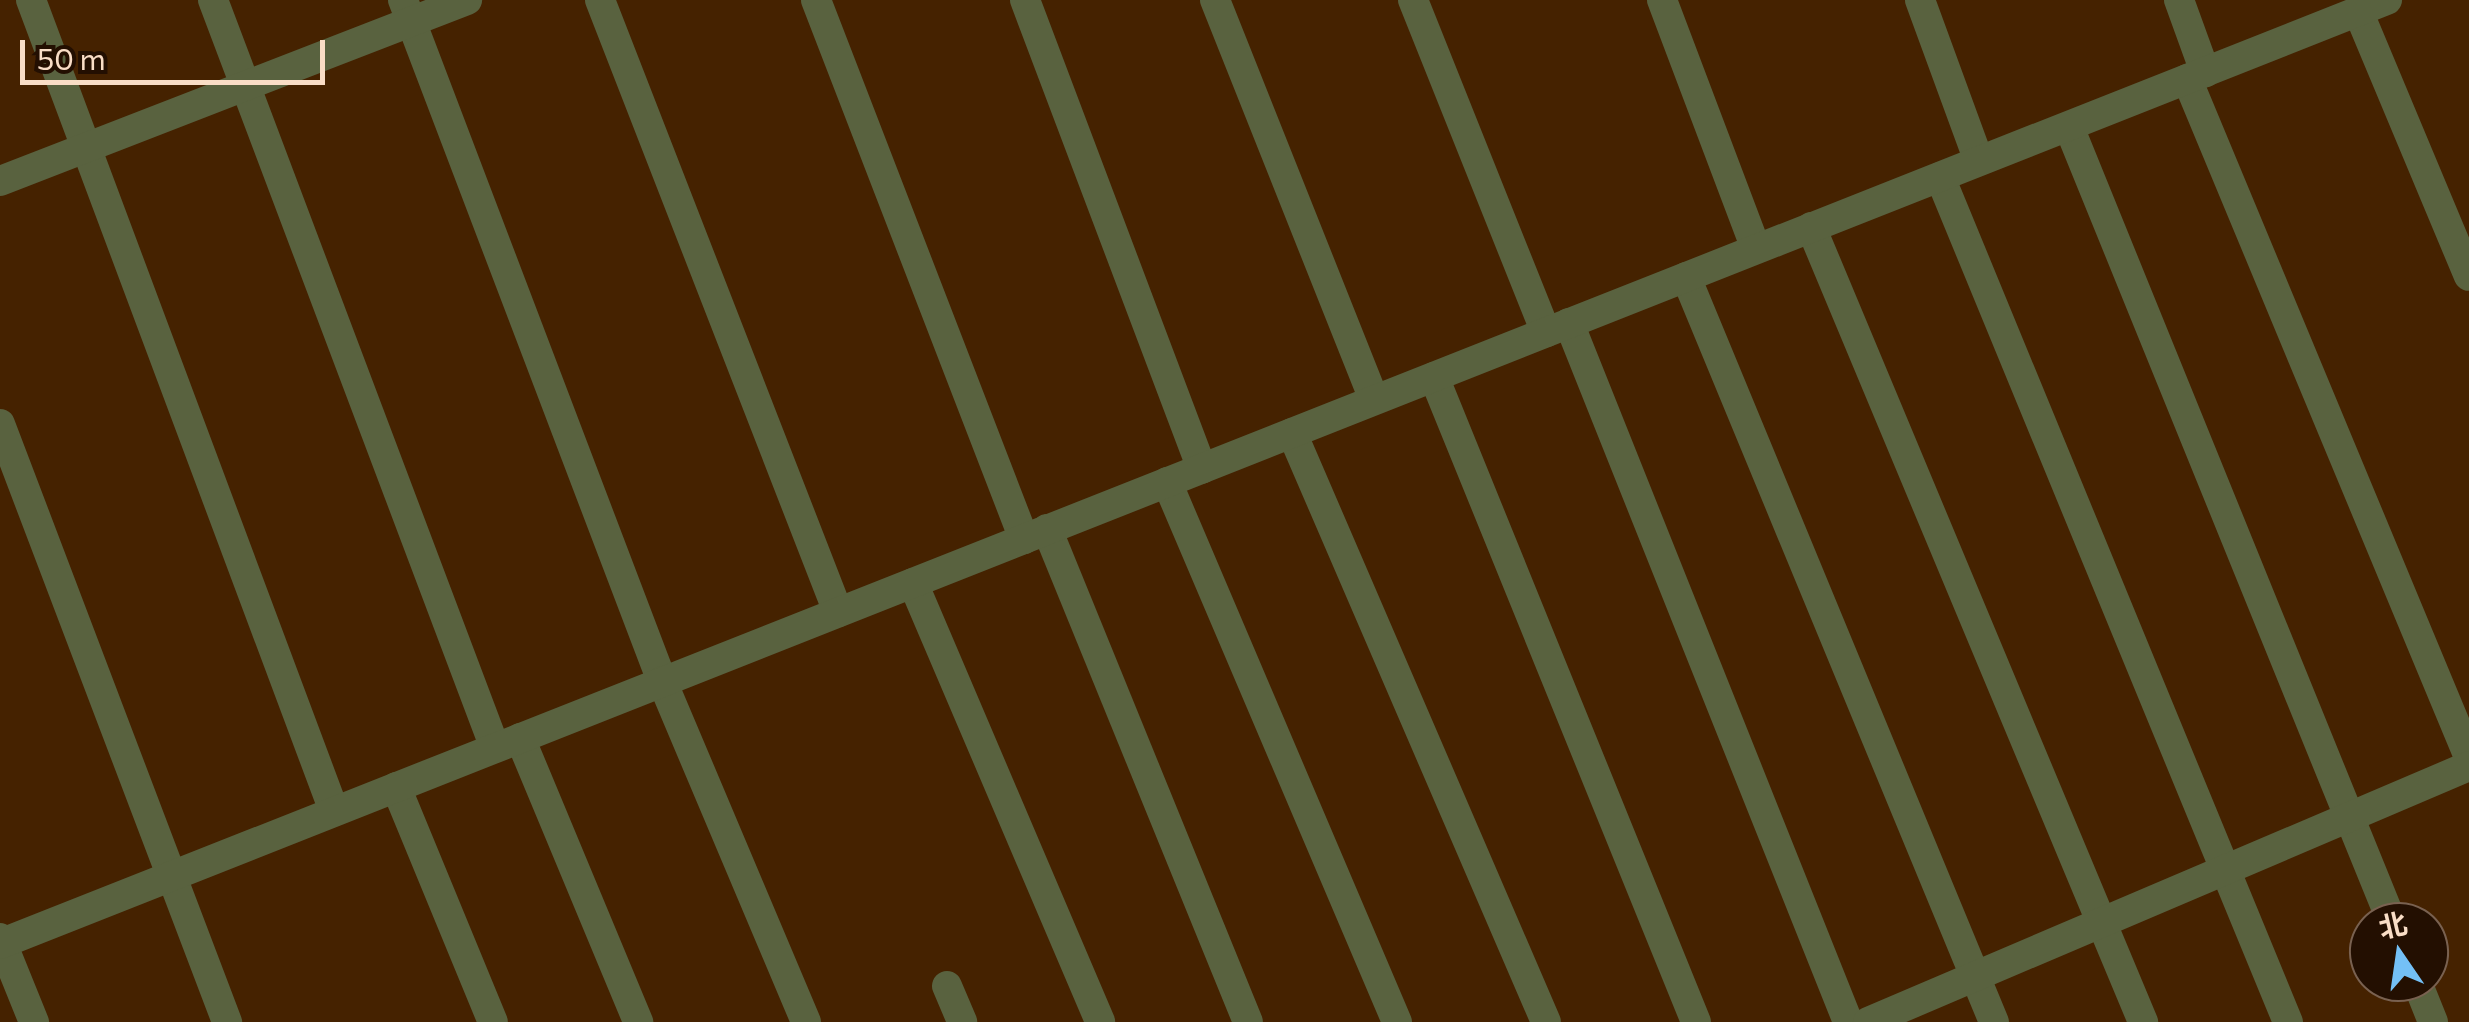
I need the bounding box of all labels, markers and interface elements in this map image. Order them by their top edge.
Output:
scale bar [25,20,330,82]
text: 50 m [37,39,106,76]
north arrow [2349,902,2449,1002]
text: 北 [2375,905,2410,944]

